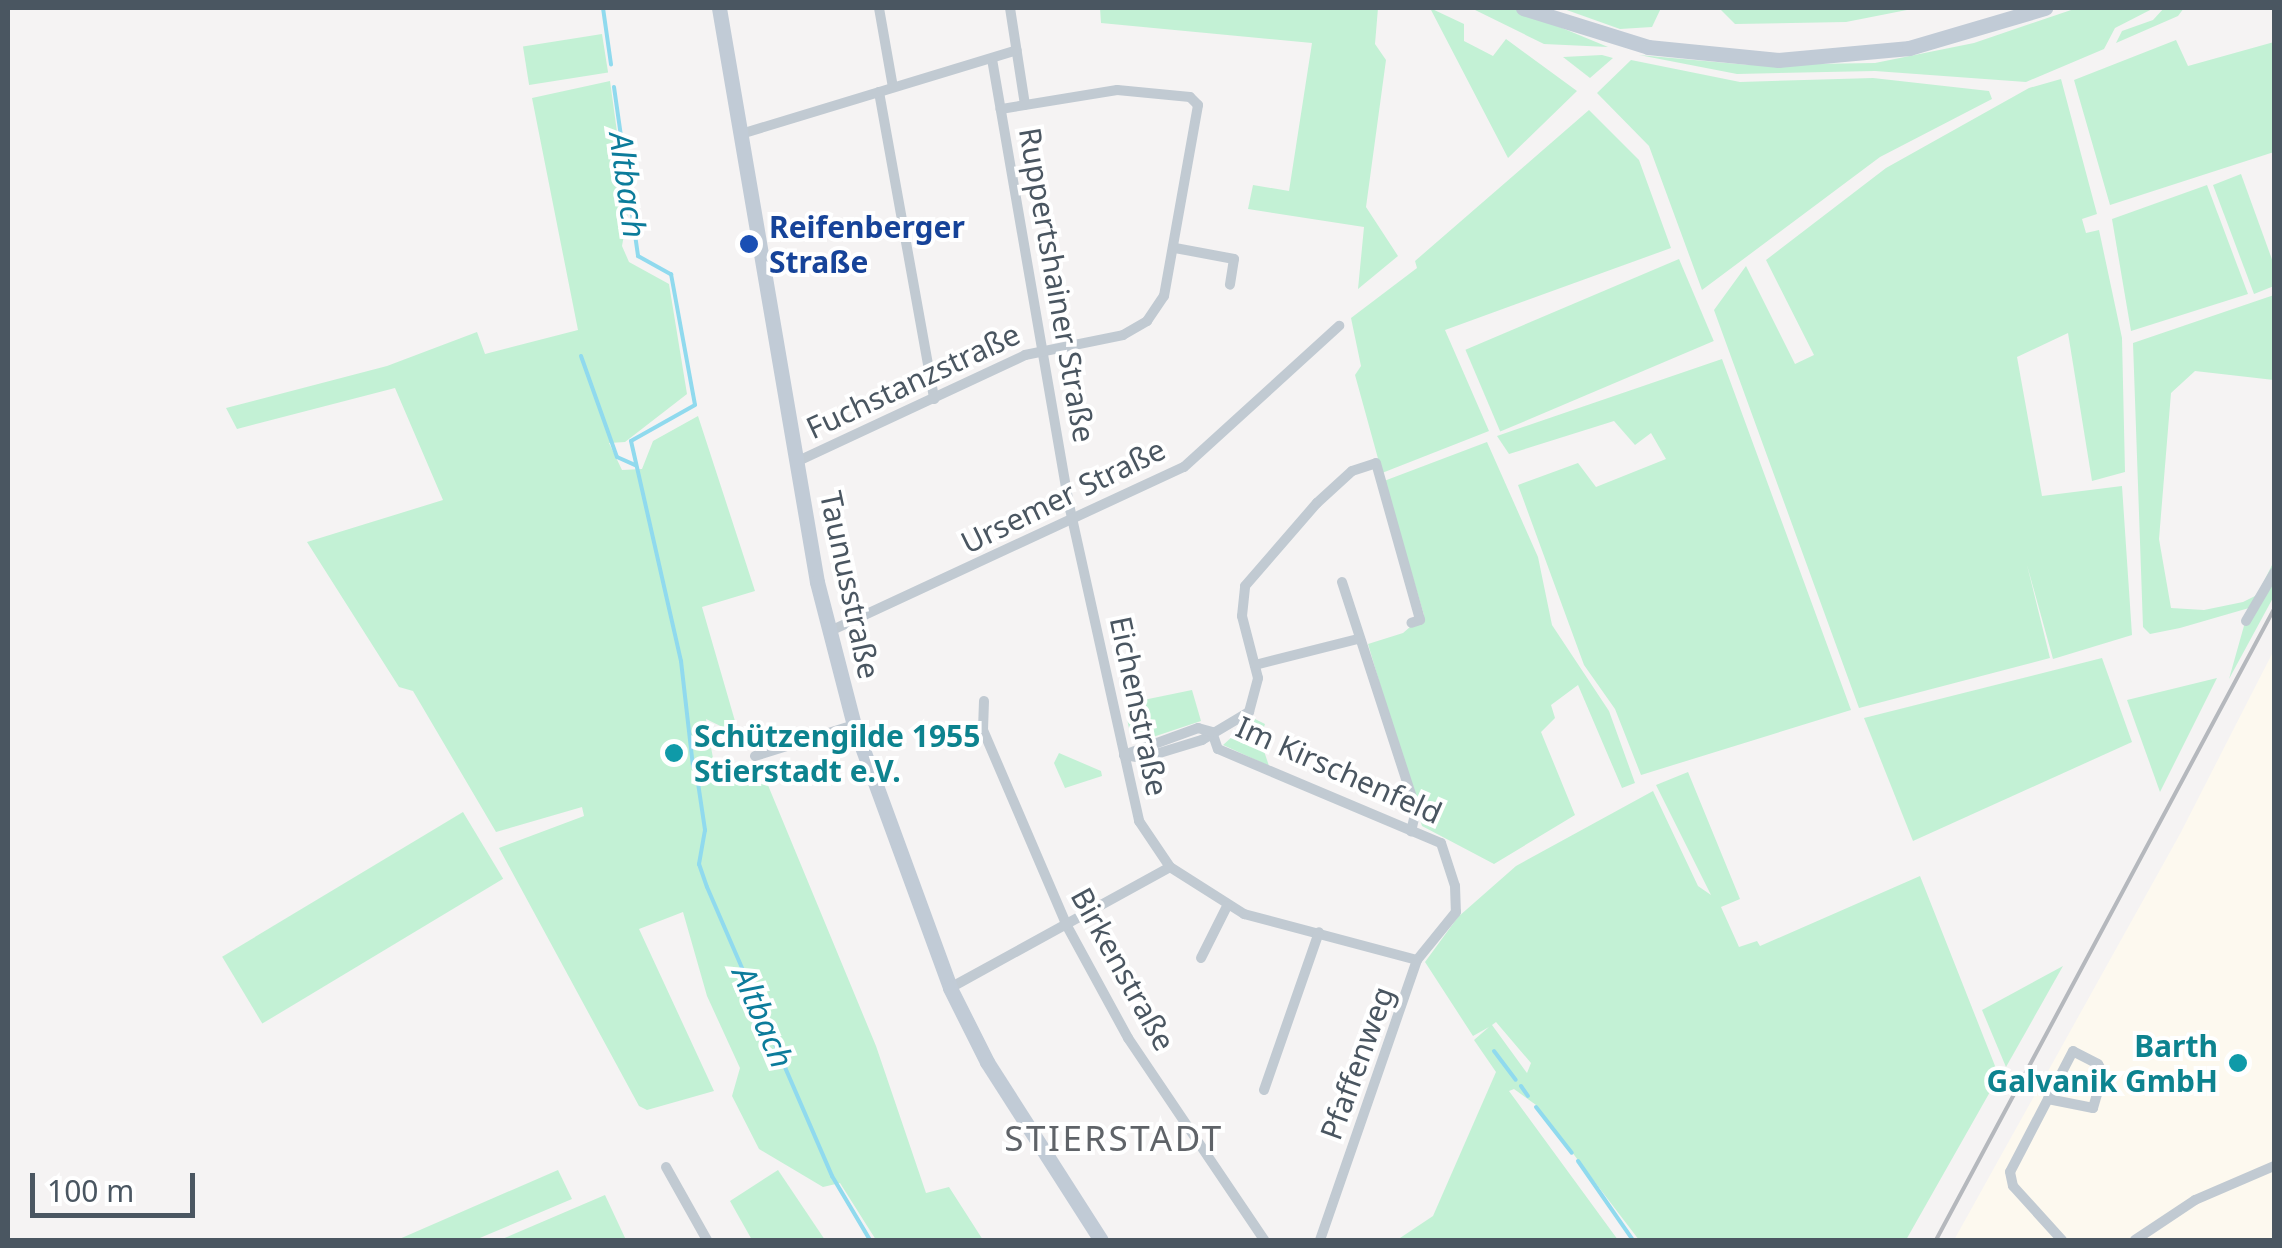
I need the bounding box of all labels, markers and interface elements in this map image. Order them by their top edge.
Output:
street label: Ruppertshainer Straße [1012,125,1102,445]
water label: Altbach [602,130,654,240]
place label: Reifenberger Straße [769,209,965,280]
marker: Reifenberger Straße [738,233,760,255]
street label: Fuchstanzstraße [801,316,1025,446]
street label: Ursemer Straße [955,431,1171,561]
street label: Taunusstraße [813,488,887,682]
street label: Eichenstraße [1102,613,1176,799]
street label: Im Kirschenfeld [1231,709,1447,831]
place label: Schützengilde 1955 Stierstadt e.V. [694,718,980,788]
marker: Schützengilde 1955 Stierstadt e.V. [663,742,685,764]
street label: Birkenstraße [1063,881,1183,1057]
water label: Altbach [725,960,801,1074]
street label: Pfaffenweg [1313,982,1401,1144]
place label: Barth Galvanik GmbH [1987,1028,2218,1098]
marker: Barth Galvanik GmbH [2227,1052,2249,1074]
district label: STIERSTADT [1004,1117,1224,1159]
scale bar [35,1153,200,1215]
text: 100 m [47,1170,134,1211]

